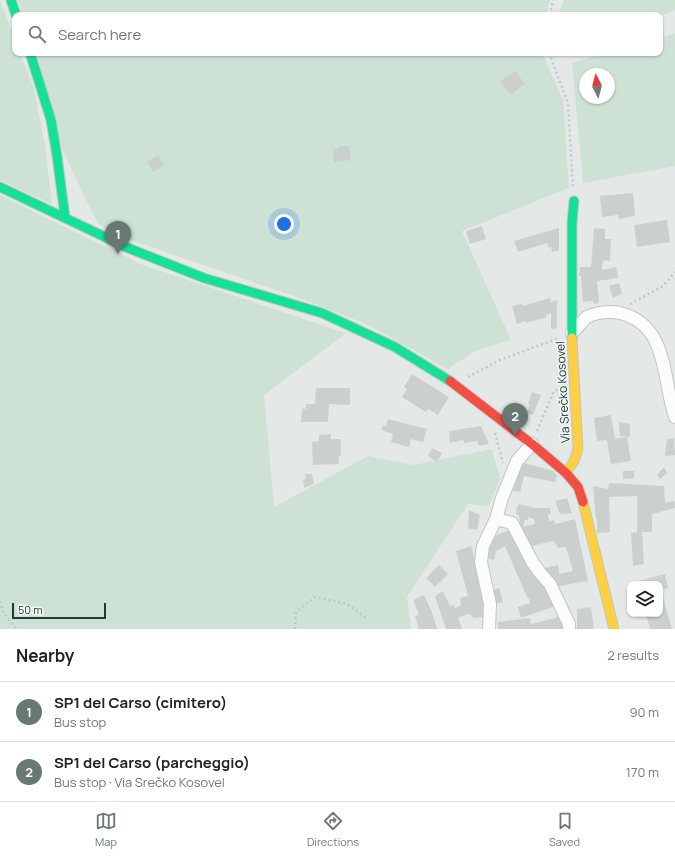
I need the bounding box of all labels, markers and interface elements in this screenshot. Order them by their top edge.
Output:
search box [12,12,663,56]
icon: search [26,23,48,45]
text: Search here [58,24,141,45]
north arrow [579,68,615,104]
your location [274,214,294,234]
pin: 1 [105,221,131,254]
street label: Via Srečko Kosovel [551,341,574,443]
pin: 2 [502,403,528,436]
map controls [627,581,663,617]
button: layers [627,581,663,617]
scale bar [12,601,106,620]
text: 50 m [18,602,43,617]
text: Nearby [16,644,74,667]
text: 2 results [607,646,659,664]
text: SP1 del Carso (cimitero) [54,692,227,713]
text: 1 [26,703,32,721]
text: 90 m [629,703,659,721]
text: Bus stop [54,713,106,731]
text: SP1 del Carso (parcheggio) [54,752,250,773]
text: 2 [25,763,33,781]
text: 170 m [626,763,659,781]
text: Bus stop · Via Srečko Kosovel [54,773,225,791]
tab: Map [95,810,117,849]
tab: Directions [307,810,359,849]
tab: Saved [549,810,580,849]

